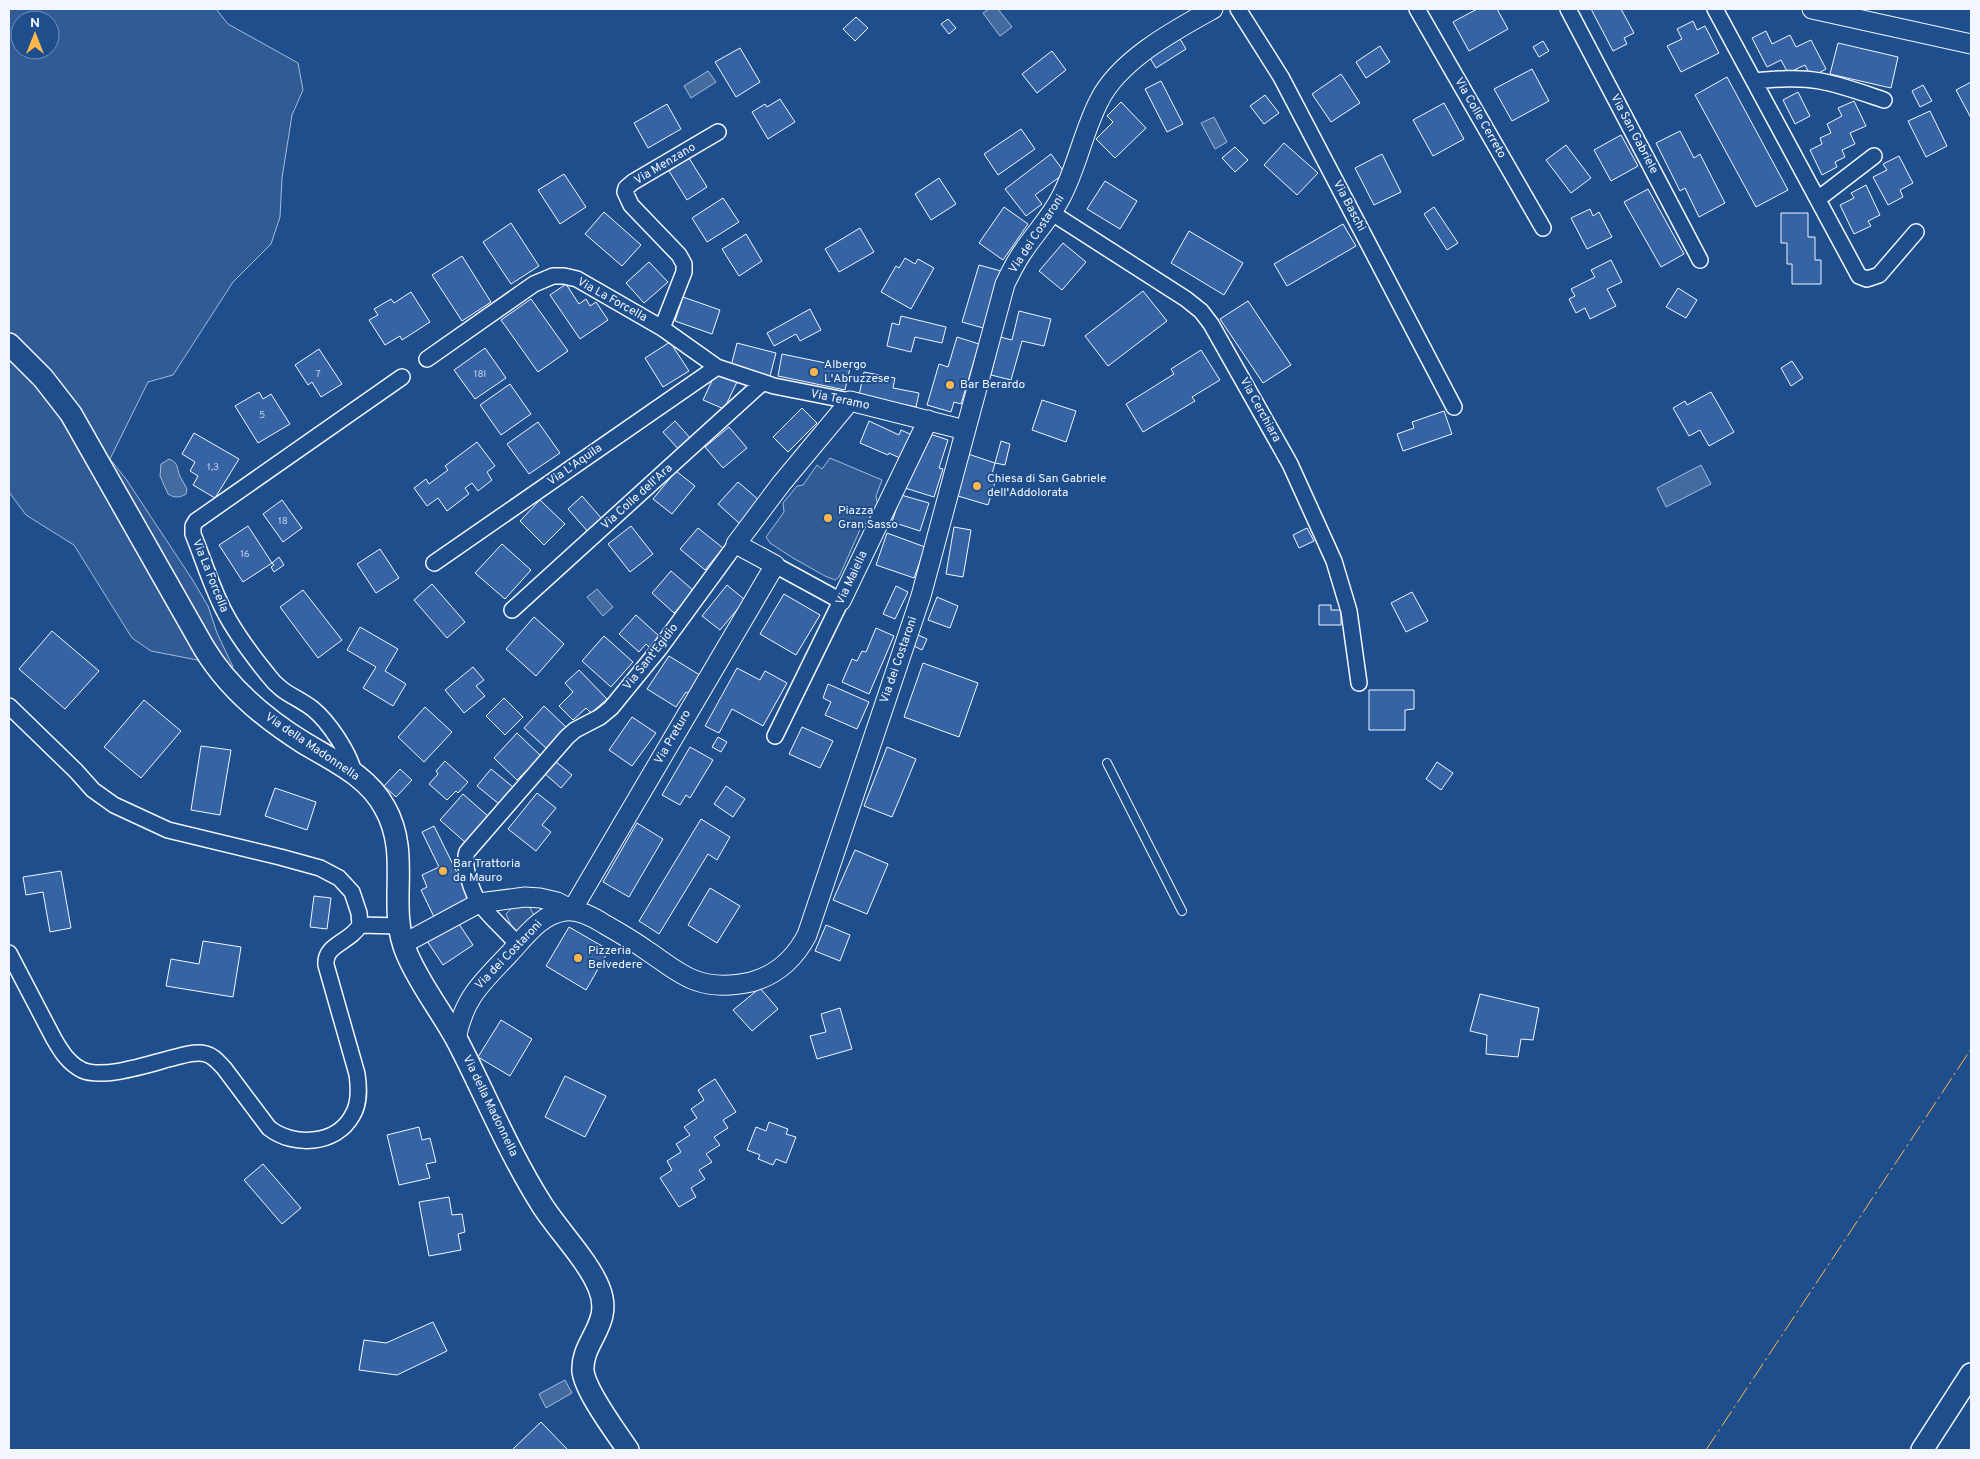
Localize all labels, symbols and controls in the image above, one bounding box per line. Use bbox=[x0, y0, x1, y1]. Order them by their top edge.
north arrow bbox=[10, 10, 60, 60]
text: N bbox=[30, 15, 40, 32]
street label: Via Colle Cerreto bbox=[1450, 75, 1510, 162]
street label: Via San Gabriele bbox=[1606, 91, 1662, 177]
street label: Via Menzano bbox=[631, 139, 699, 189]
street label: Via Baschi bbox=[1329, 178, 1369, 234]
street label: Via dei Costaroni bbox=[1006, 192, 1068, 276]
street label: Via La Forcella bbox=[574, 274, 650, 326]
place label: Albergo L'Abruzzese bbox=[824, 357, 890, 387]
marker: Albergo L'Abruzzese bbox=[808, 366, 820, 378]
house number: 7 bbox=[315, 368, 321, 381]
house number: 18l bbox=[474, 368, 486, 381]
street label: Via Cerchiara bbox=[1236, 375, 1284, 445]
place label: Bar Berardo bbox=[960, 377, 1026, 393]
marker: Bar Berardo bbox=[944, 379, 956, 391]
street label: Via Teramo bbox=[809, 386, 871, 414]
house number: 5 bbox=[259, 409, 265, 422]
street label: Via L'Aquila bbox=[544, 440, 606, 490]
house number: 1,3 bbox=[207, 461, 219, 474]
street label: Via Colle dell'Ara bbox=[598, 461, 676, 533]
place label: Chiesa di San Gabriele dell'Addolorata bbox=[987, 471, 1106, 501]
marker: Chiesa di San Gabriele dell'Addolorata bbox=[971, 480, 983, 492]
place label: Piazza Gran Sasso bbox=[838, 503, 898, 533]
marker: Piazza Gran Sasso bbox=[822, 512, 834, 524]
house number: 18 bbox=[278, 515, 288, 528]
street label: Via La Forcella bbox=[188, 537, 232, 615]
house number: 16 bbox=[240, 548, 250, 561]
street label: Via Maiella bbox=[833, 548, 871, 608]
street label: Via dei Costaroni bbox=[877, 615, 921, 705]
street label: Via Sant'Egidio bbox=[620, 620, 682, 694]
street label: Via Preturo bbox=[651, 707, 695, 767]
street label: Via della Madonnella bbox=[262, 709, 362, 785]
place label: Bar Trattoria da Mauro bbox=[453, 856, 520, 886]
marker: Bar Trattoria da Mauro bbox=[437, 865, 449, 877]
street label: Via dei Costaroni bbox=[472, 917, 546, 993]
place label: Pizzeria Belvedere bbox=[588, 943, 642, 973]
marker: Pizzeria Belvedere bbox=[572, 952, 584, 964]
street label: Via della Madonnella bbox=[459, 1053, 521, 1159]

